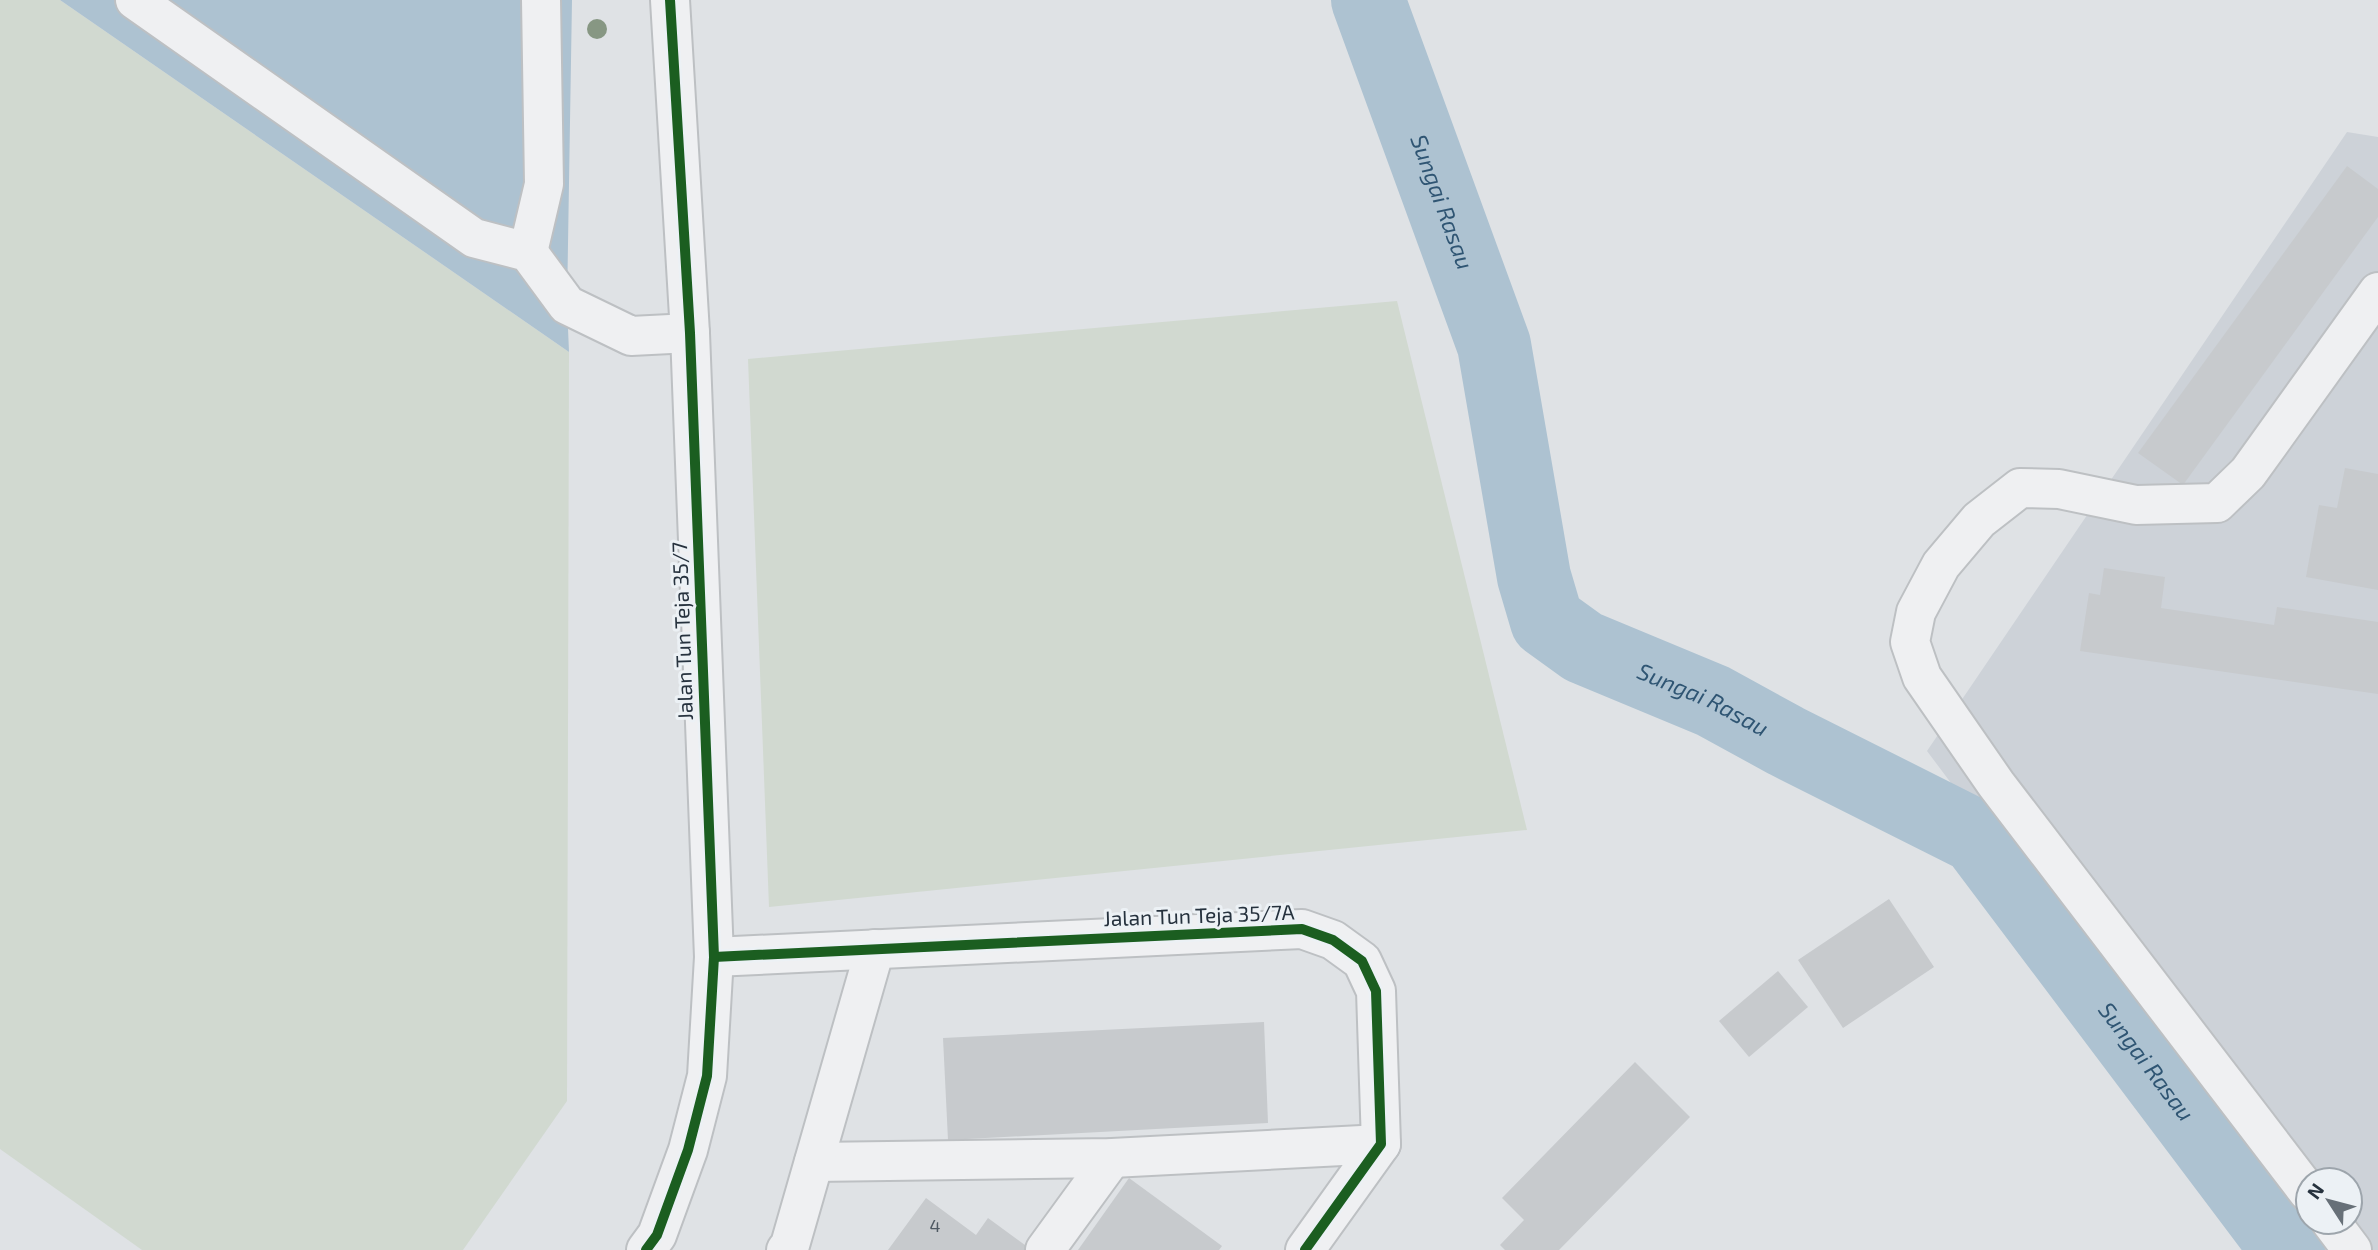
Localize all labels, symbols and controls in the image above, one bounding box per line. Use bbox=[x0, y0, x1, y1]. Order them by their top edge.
water label: Sungai Rasau bbox=[1405, 130, 1480, 273]
street label: Jalan Tun Teja 35/7 bbox=[666, 541, 698, 721]
water label: Sungai Rasau bbox=[1634, 656, 1774, 742]
street label: Jalan Tun Teja 35/7A bbox=[1103, 899, 1295, 931]
water label: Sungai Rasau bbox=[2093, 996, 2201, 1126]
north arrow bbox=[2294, 1166, 2364, 1236]
text: N bbox=[2302, 1178, 2328, 1203]
house number: 4 bbox=[929, 1214, 941, 1236]

